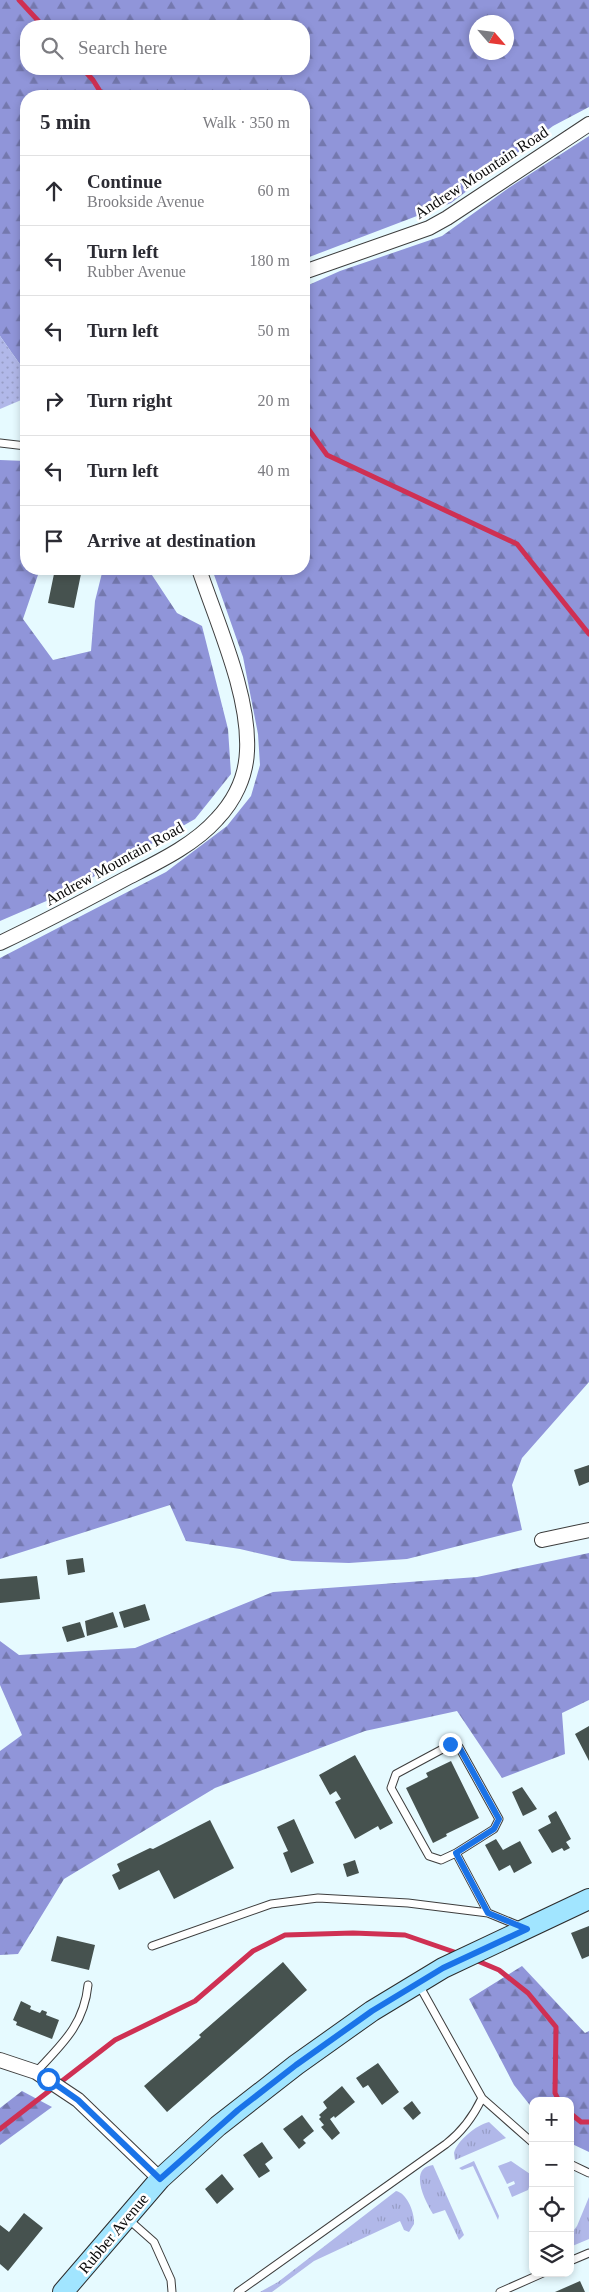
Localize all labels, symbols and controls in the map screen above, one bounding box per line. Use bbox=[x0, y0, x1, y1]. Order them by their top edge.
north arrow bbox=[469, 15, 514, 60]
search box bbox=[20, 20, 310, 75]
icon: search bbox=[38, 34, 66, 62]
text: Search here bbox=[78, 37, 167, 58]
text: 5 min bbox=[40, 110, 91, 134]
text: Walk · 350 m bbox=[203, 114, 290, 131]
street label: Andrew Mountain Road bbox=[411, 123, 551, 222]
text: Continue bbox=[87, 171, 162, 192]
icon: ahead bbox=[40, 177, 68, 205]
text: 60 m bbox=[258, 182, 290, 199]
text: Brookside Avenue bbox=[87, 193, 204, 210]
text: Turn left bbox=[87, 241, 159, 262]
icon: left bbox=[40, 247, 68, 275]
text: 180 m bbox=[250, 252, 290, 269]
text: Rubber Avenue bbox=[87, 263, 186, 280]
icon: left bbox=[40, 317, 68, 345]
text: Turn left bbox=[87, 320, 159, 341]
text: 50 m bbox=[258, 322, 290, 339]
icon: right bbox=[40, 387, 68, 415]
text: Turn right bbox=[87, 390, 172, 411]
text: 20 m bbox=[258, 392, 290, 409]
icon: left bbox=[40, 457, 68, 485]
text: Turn left bbox=[87, 460, 159, 481]
text: 40 m bbox=[258, 462, 290, 479]
icon: arrive bbox=[40, 527, 68, 555]
text: Arrive at destination bbox=[87, 530, 256, 551]
street label: Andrew Mountain Road bbox=[42, 818, 186, 909]
route end bbox=[439, 1733, 462, 1756]
route start bbox=[37, 2068, 60, 2091]
map controls bbox=[529, 2097, 574, 2277]
button: + bbox=[529, 2097, 574, 2142]
button: − bbox=[529, 2142, 574, 2187]
button: locate bbox=[529, 2187, 574, 2232]
street label: Rubber Avenue bbox=[75, 2190, 152, 2277]
button: layers bbox=[529, 2232, 574, 2277]

